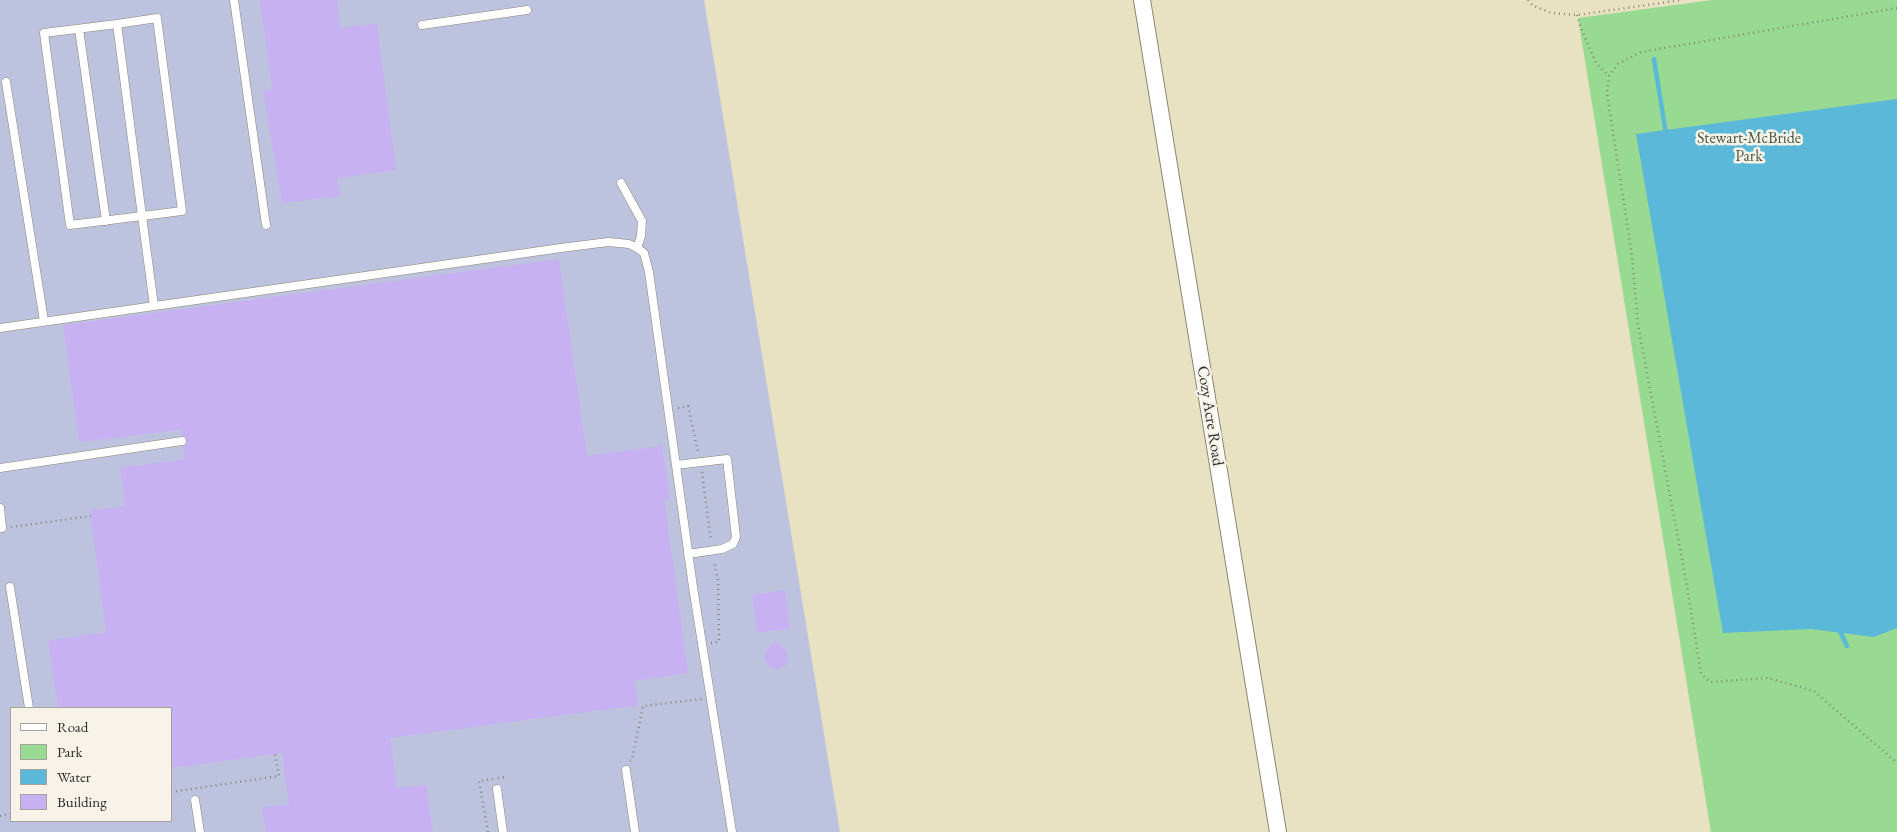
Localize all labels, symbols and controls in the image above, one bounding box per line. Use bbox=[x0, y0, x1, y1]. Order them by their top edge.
park label: Stewart-McBride Park bbox=[1697, 129, 1801, 167]
street label: Cozy Acre Road bbox=[1193, 365, 1227, 467]
legend bbox=[10, 707, 172, 822]
text: Road bbox=[57, 717, 88, 736]
text: Park bbox=[57, 742, 83, 761]
text: Water bbox=[57, 767, 91, 786]
text: Building bbox=[57, 792, 107, 811]

